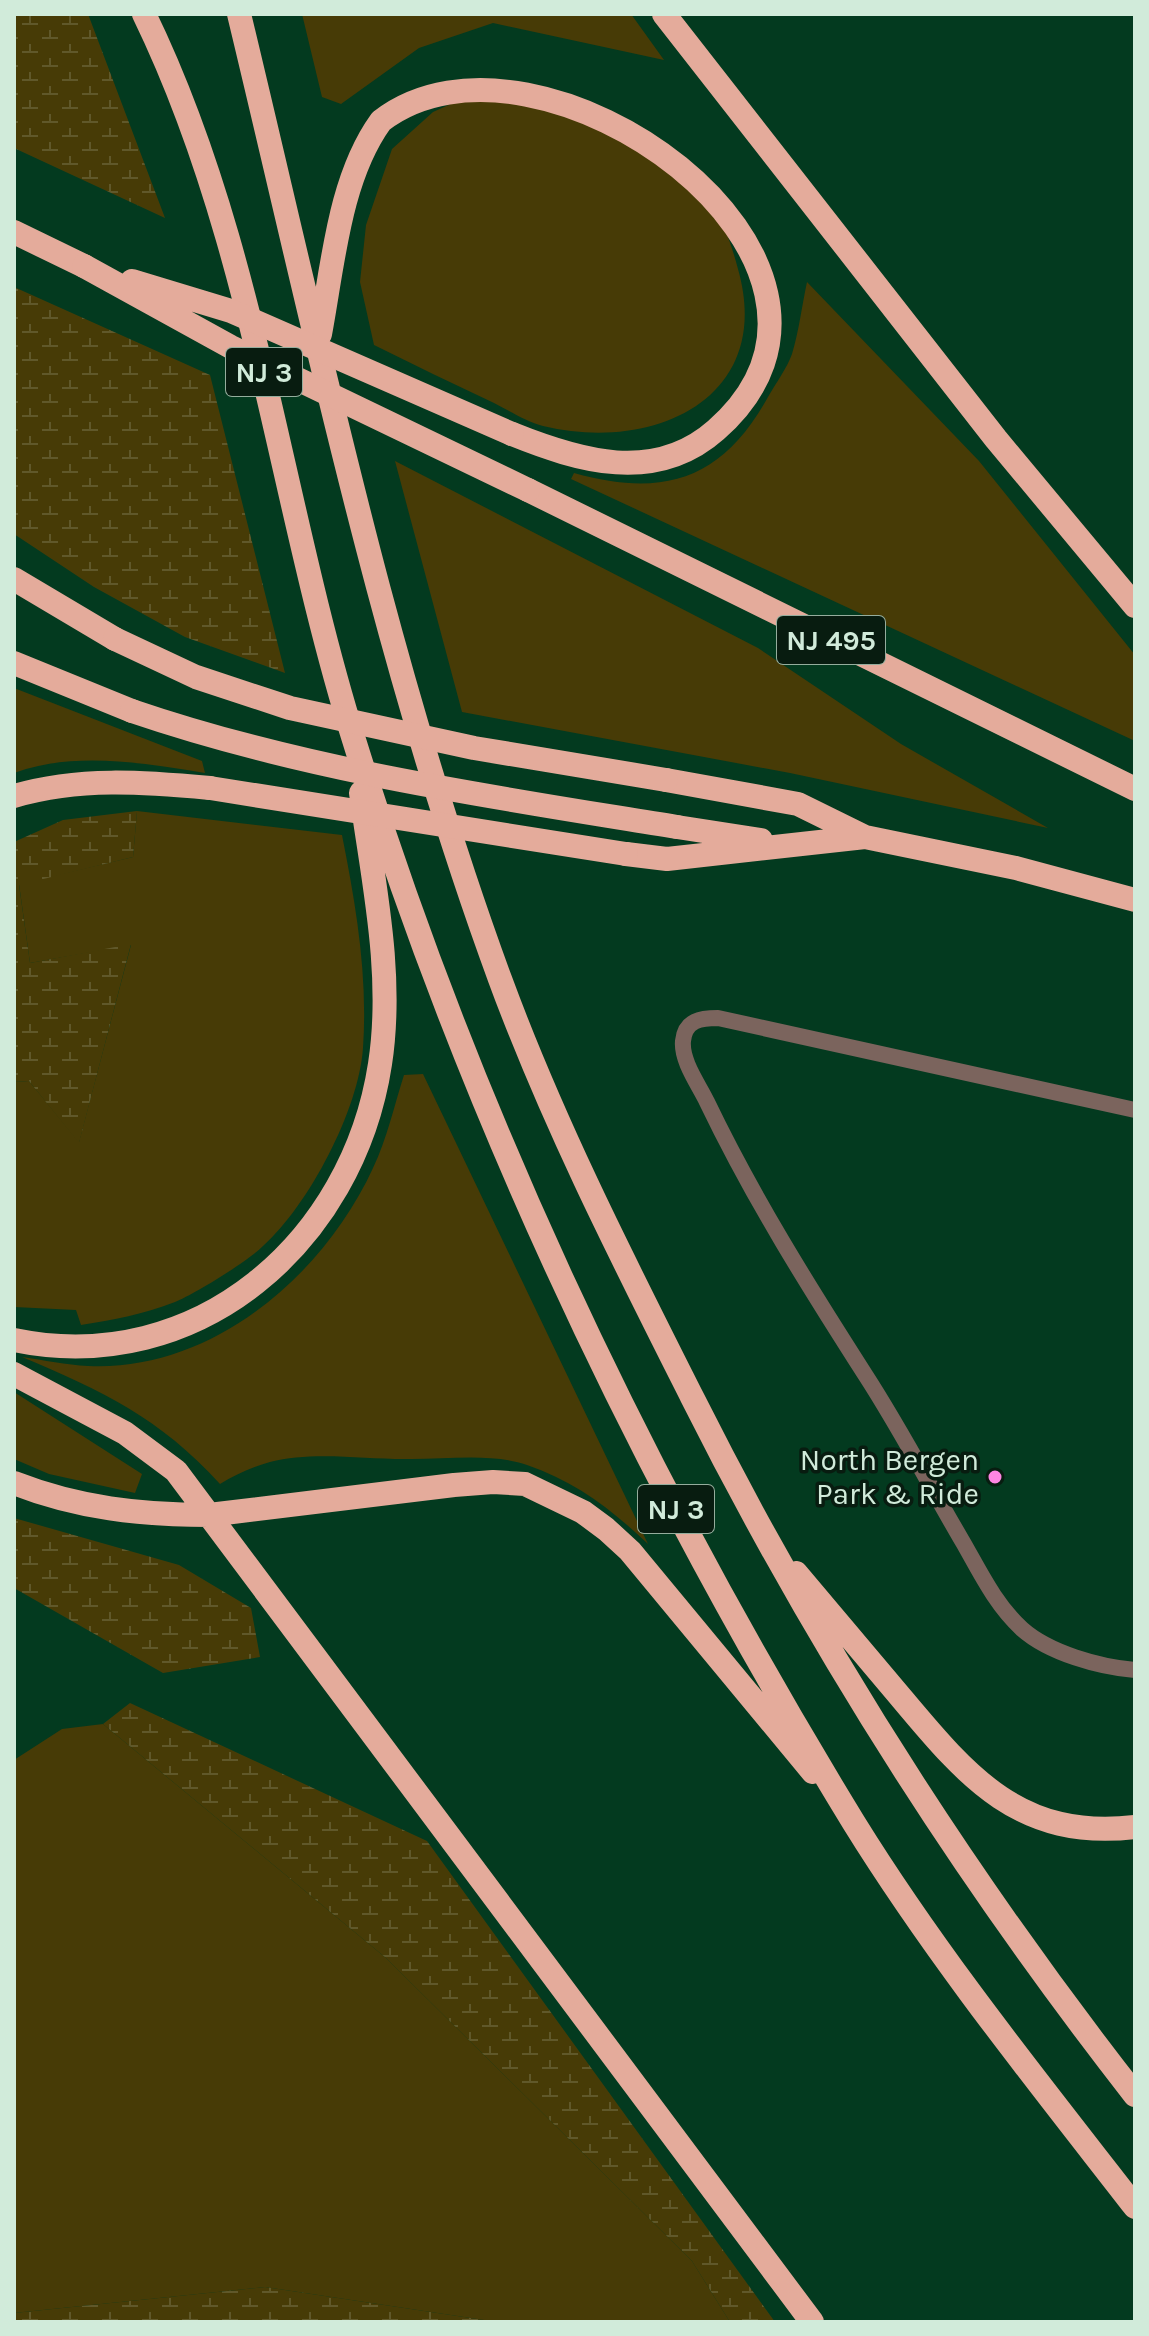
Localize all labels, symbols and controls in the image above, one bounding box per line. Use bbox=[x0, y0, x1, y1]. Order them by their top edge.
road number: NJ 3 bbox=[226, 348, 302, 396]
road number: NJ 495 bbox=[777, 616, 885, 664]
place label: North Bergen Park & Ride bbox=[800, 1442, 979, 1512]
marker: North Bergen Park & Ride bbox=[986, 1468, 1004, 1486]
road number: NJ 3 bbox=[638, 1485, 714, 1533]

